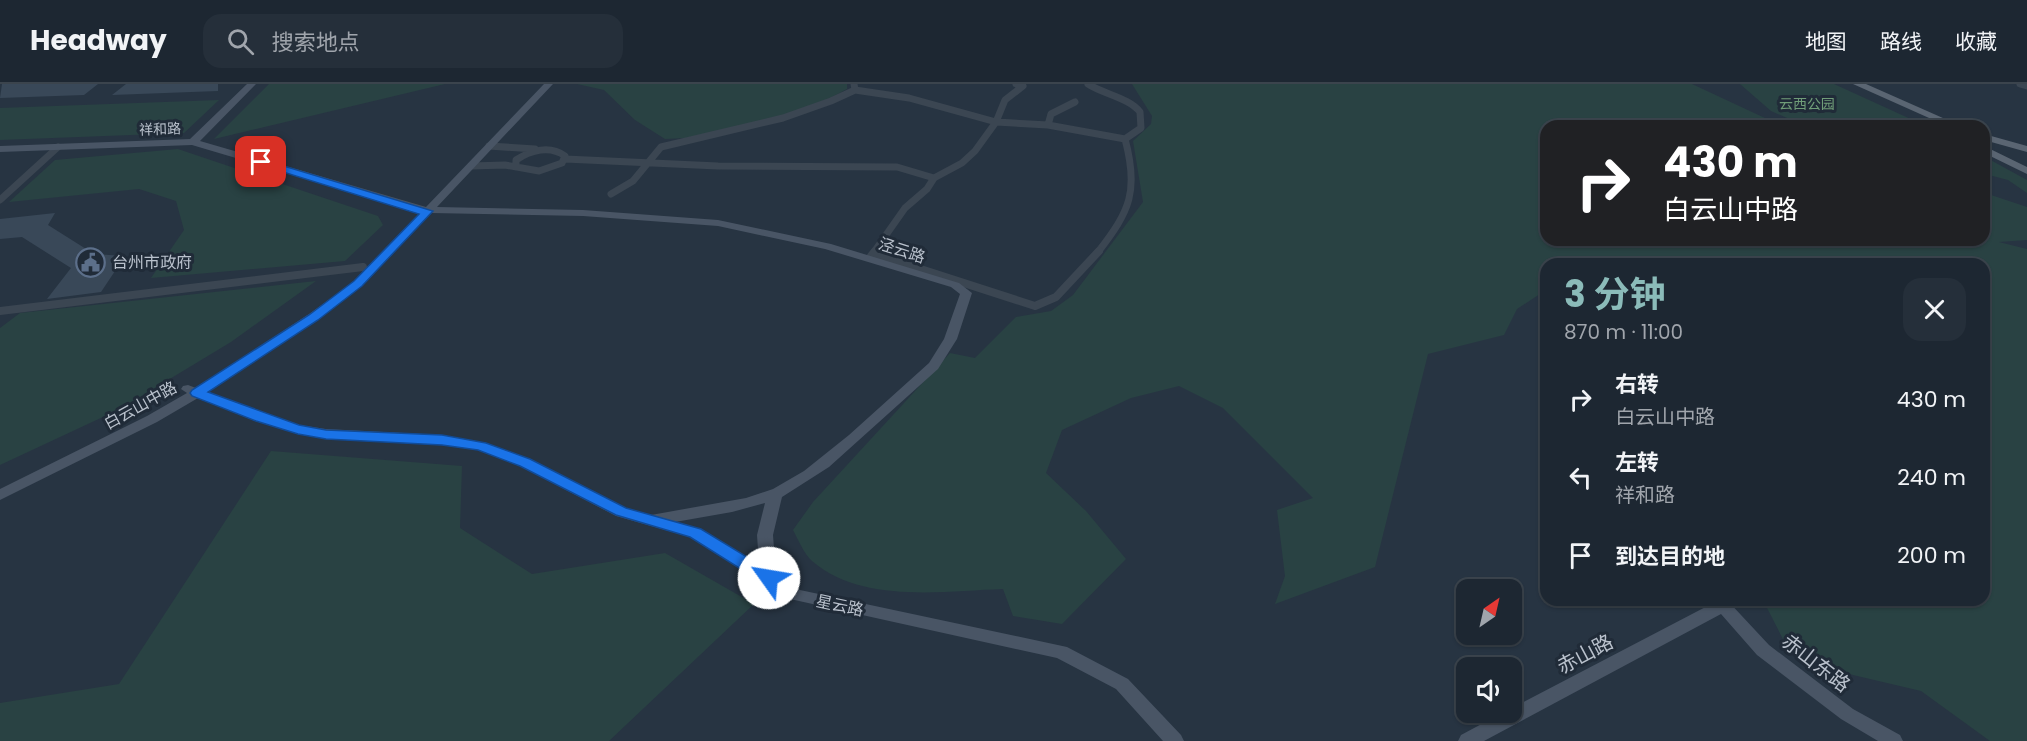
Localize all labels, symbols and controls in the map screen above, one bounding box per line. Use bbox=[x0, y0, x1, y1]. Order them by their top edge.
search box bbox=[203, 14, 623, 68]
text: Headway bbox=[30, 21, 167, 60]
icon: search bbox=[224, 25, 257, 58]
text: 搜索地点 bbox=[272, 27, 360, 58]
text: 地图 bbox=[1805, 27, 1847, 56]
text: 路线 bbox=[1880, 27, 1922, 56]
text: 收藏 bbox=[1955, 27, 1997, 56]
park label: 云西公园 bbox=[1779, 94, 1835, 114]
street label: 祥和路 bbox=[139, 118, 181, 140]
text: 430 m bbox=[1663, 133, 1798, 192]
pin bbox=[235, 136, 286, 187]
icon: right bbox=[1564, 144, 1642, 222]
icon: arrive bbox=[244, 145, 277, 178]
text: 白云山中路 bbox=[1663, 191, 1798, 228]
street label: 泾云路 bbox=[875, 232, 928, 269]
public building icon: 台州市政府 bbox=[75, 246, 107, 278]
place label: 台州市政府 bbox=[112, 251, 192, 274]
text: 3 分钟 bbox=[1564, 269, 1665, 320]
button: close bbox=[1903, 278, 1966, 341]
text: 870 m · 11:00 bbox=[1564, 318, 1683, 346]
text: 右转 bbox=[1615, 369, 1659, 400]
street label: 白云山中路 bbox=[100, 376, 181, 435]
icon: right bbox=[1564, 383, 1597, 416]
text: 430 m bbox=[1897, 384, 1966, 415]
text: 白云山中路 bbox=[1615, 403, 1715, 431]
text: 左转 bbox=[1615, 447, 1659, 478]
icon: left bbox=[1564, 461, 1597, 494]
text: 240 m bbox=[1897, 462, 1966, 493]
text: 祥和路 bbox=[1615, 481, 1675, 509]
icon: arrive bbox=[1564, 539, 1597, 572]
text: 200 m bbox=[1897, 540, 1966, 571]
text: 到达目的地 bbox=[1615, 541, 1725, 572]
position arrow bbox=[737, 546, 801, 610]
north arrow bbox=[1456, 579, 1522, 645]
map controls bbox=[1456, 579, 1522, 723]
street label: 星云路 bbox=[814, 589, 866, 622]
street label: 赤山东路 bbox=[1776, 627, 1856, 699]
street label: 赤山路 bbox=[1552, 628, 1618, 680]
button: sound bbox=[1456, 657, 1522, 723]

